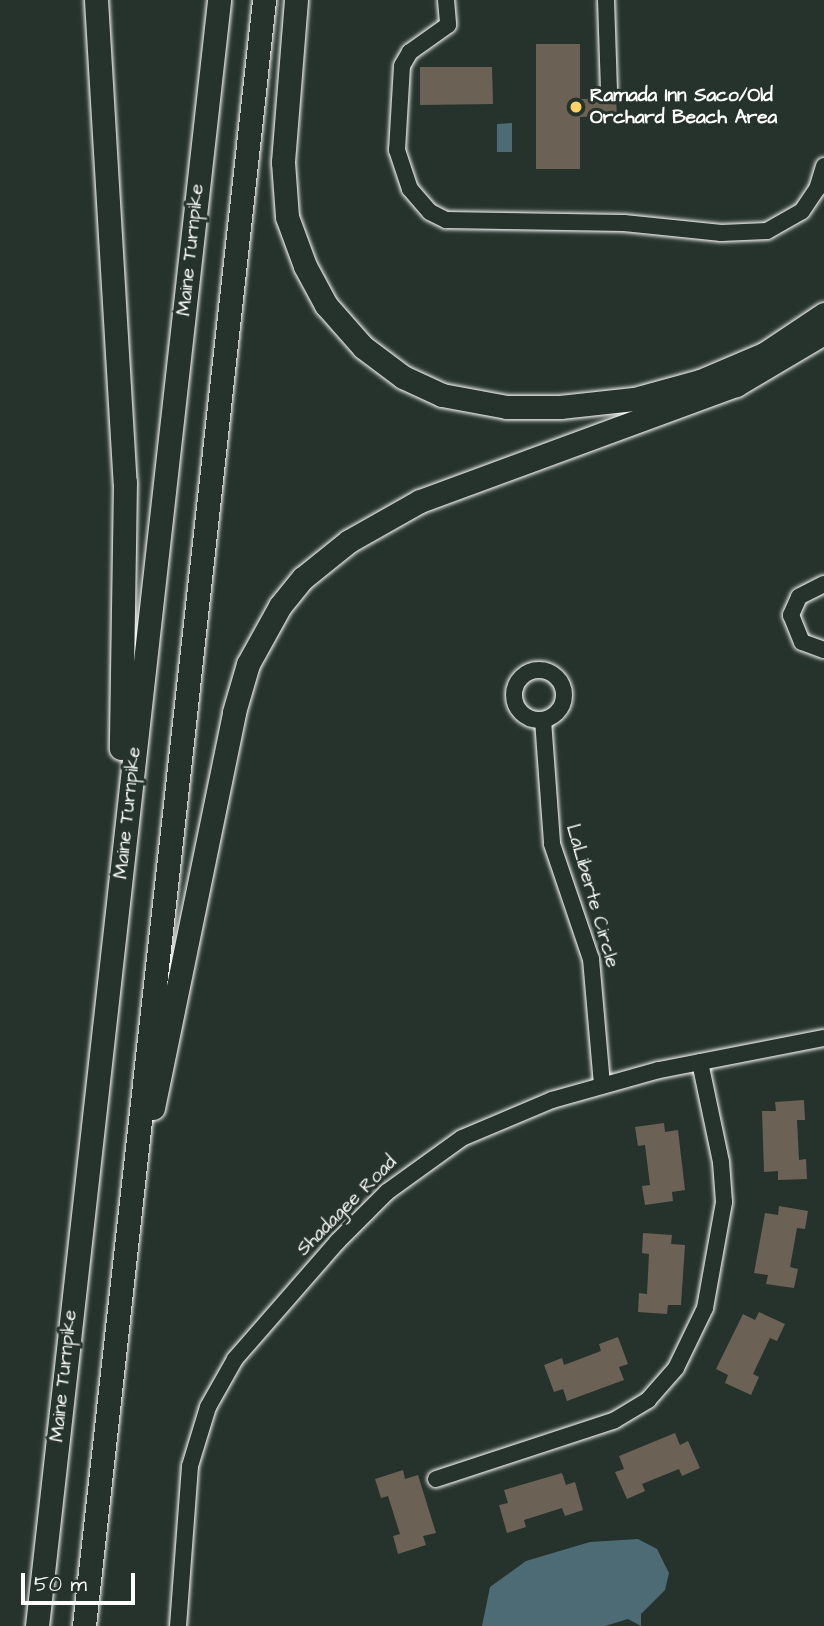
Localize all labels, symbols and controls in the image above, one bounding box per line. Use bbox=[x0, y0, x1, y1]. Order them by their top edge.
place label: Ramada Inn Saco/Old Orchard Beach Area bbox=[590, 85, 777, 129]
marker: Ramada Inn Saco/Old Orchard Beach Area bbox=[568, 99, 584, 115]
street label: Maine Turnpike bbox=[173, 183, 209, 317]
street label: Maine Turnpike bbox=[110, 746, 146, 880]
street label: LaLiberte Circle bbox=[561, 822, 623, 970]
street label: Shadagee Road bbox=[292, 1151, 402, 1261]
street label: Maine Turnpike bbox=[46, 1309, 82, 1443]
scale bar bbox=[24, 1560, 138, 1604]
text: 50 m bbox=[34, 1570, 87, 1599]

